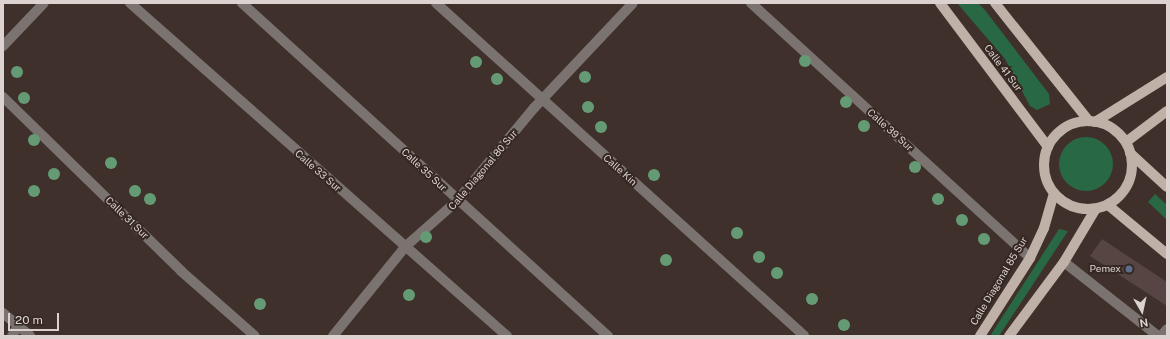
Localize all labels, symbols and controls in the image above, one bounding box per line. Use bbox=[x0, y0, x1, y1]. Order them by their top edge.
street label: Calle 41 Sur bbox=[982, 42, 1024, 94]
street label: Calle 39 Sur bbox=[865, 106, 915, 154]
street label: Calle Diagonal 80 Sur bbox=[446, 127, 520, 213]
street label: Calle 35 Sur bbox=[399, 146, 449, 194]
street label: Calle 33 Sur bbox=[292, 148, 344, 194]
street label: Calle Kin bbox=[601, 152, 639, 188]
street label: Calle 31 Sur bbox=[103, 194, 151, 242]
street label: Calle Diagonal 85 Sur bbox=[968, 234, 1030, 328]
place label: Pemex bbox=[1089, 263, 1121, 275]
marker: Pemex bbox=[1124, 264, 1134, 274]
north arrow bbox=[1122, 291, 1162, 331]
scale bar bbox=[10, 305, 61, 331]
text: 20 m bbox=[15, 313, 43, 327]
text: N bbox=[1139, 316, 1149, 329]

